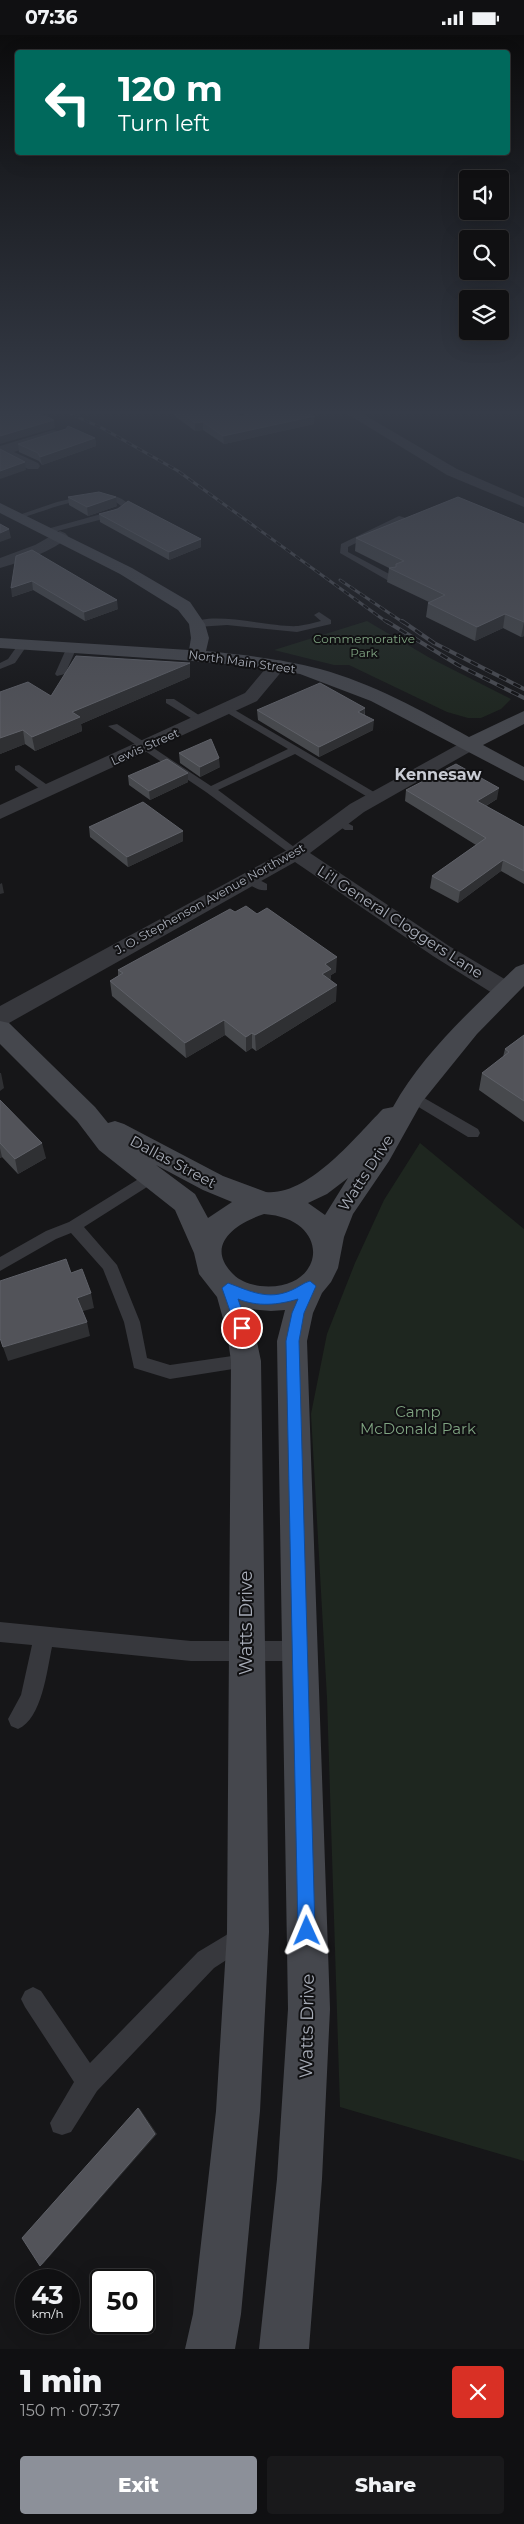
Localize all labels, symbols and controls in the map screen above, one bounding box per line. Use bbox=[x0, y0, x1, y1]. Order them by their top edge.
text: 07:36 bbox=[25, 6, 78, 29]
text: 120 m bbox=[118, 67, 223, 110]
icon: left bbox=[35, 70, 100, 135]
text: Turn left bbox=[118, 110, 210, 137]
map controls bbox=[459, 170, 509, 340]
button: sound bbox=[459, 170, 509, 220]
button: search bbox=[459, 230, 509, 280]
button: layers bbox=[459, 290, 509, 340]
park label: Commemorative Park bbox=[313, 631, 415, 660]
street label: North Main Street bbox=[188, 647, 297, 676]
street label: Lewis Street bbox=[108, 725, 181, 768]
district label: Kennesaw bbox=[394, 765, 482, 784]
street label: J. O. Stephenson Avenue Northwest bbox=[111, 840, 307, 958]
street label: Li'l General Cloggers Lane bbox=[314, 861, 487, 982]
street label: Dallas Street bbox=[127, 1131, 220, 1192]
street label: Watts Drive bbox=[334, 1131, 397, 1214]
pin bbox=[221, 1307, 263, 1349]
icon: arrive bbox=[228, 1314, 256, 1342]
park label: Camp McDonald Park bbox=[360, 1402, 476, 1438]
street label: Watts Drive bbox=[235, 1571, 257, 1675]
position arrow bbox=[280, 1904, 332, 1956]
street label: Watts Drive bbox=[295, 1973, 319, 2079]
speed limit sign: 50 bbox=[90, 2269, 155, 2334]
text: 43 bbox=[32, 2280, 63, 2310]
text: km/h bbox=[31, 2306, 64, 2321]
text: 1 min bbox=[20, 2363, 103, 2400]
button: close bbox=[452, 2366, 504, 2418]
text: 150 m · 07:37 bbox=[20, 2401, 120, 2420]
button: Exit bbox=[20, 2456, 257, 2514]
button: Share bbox=[267, 2456, 504, 2514]

